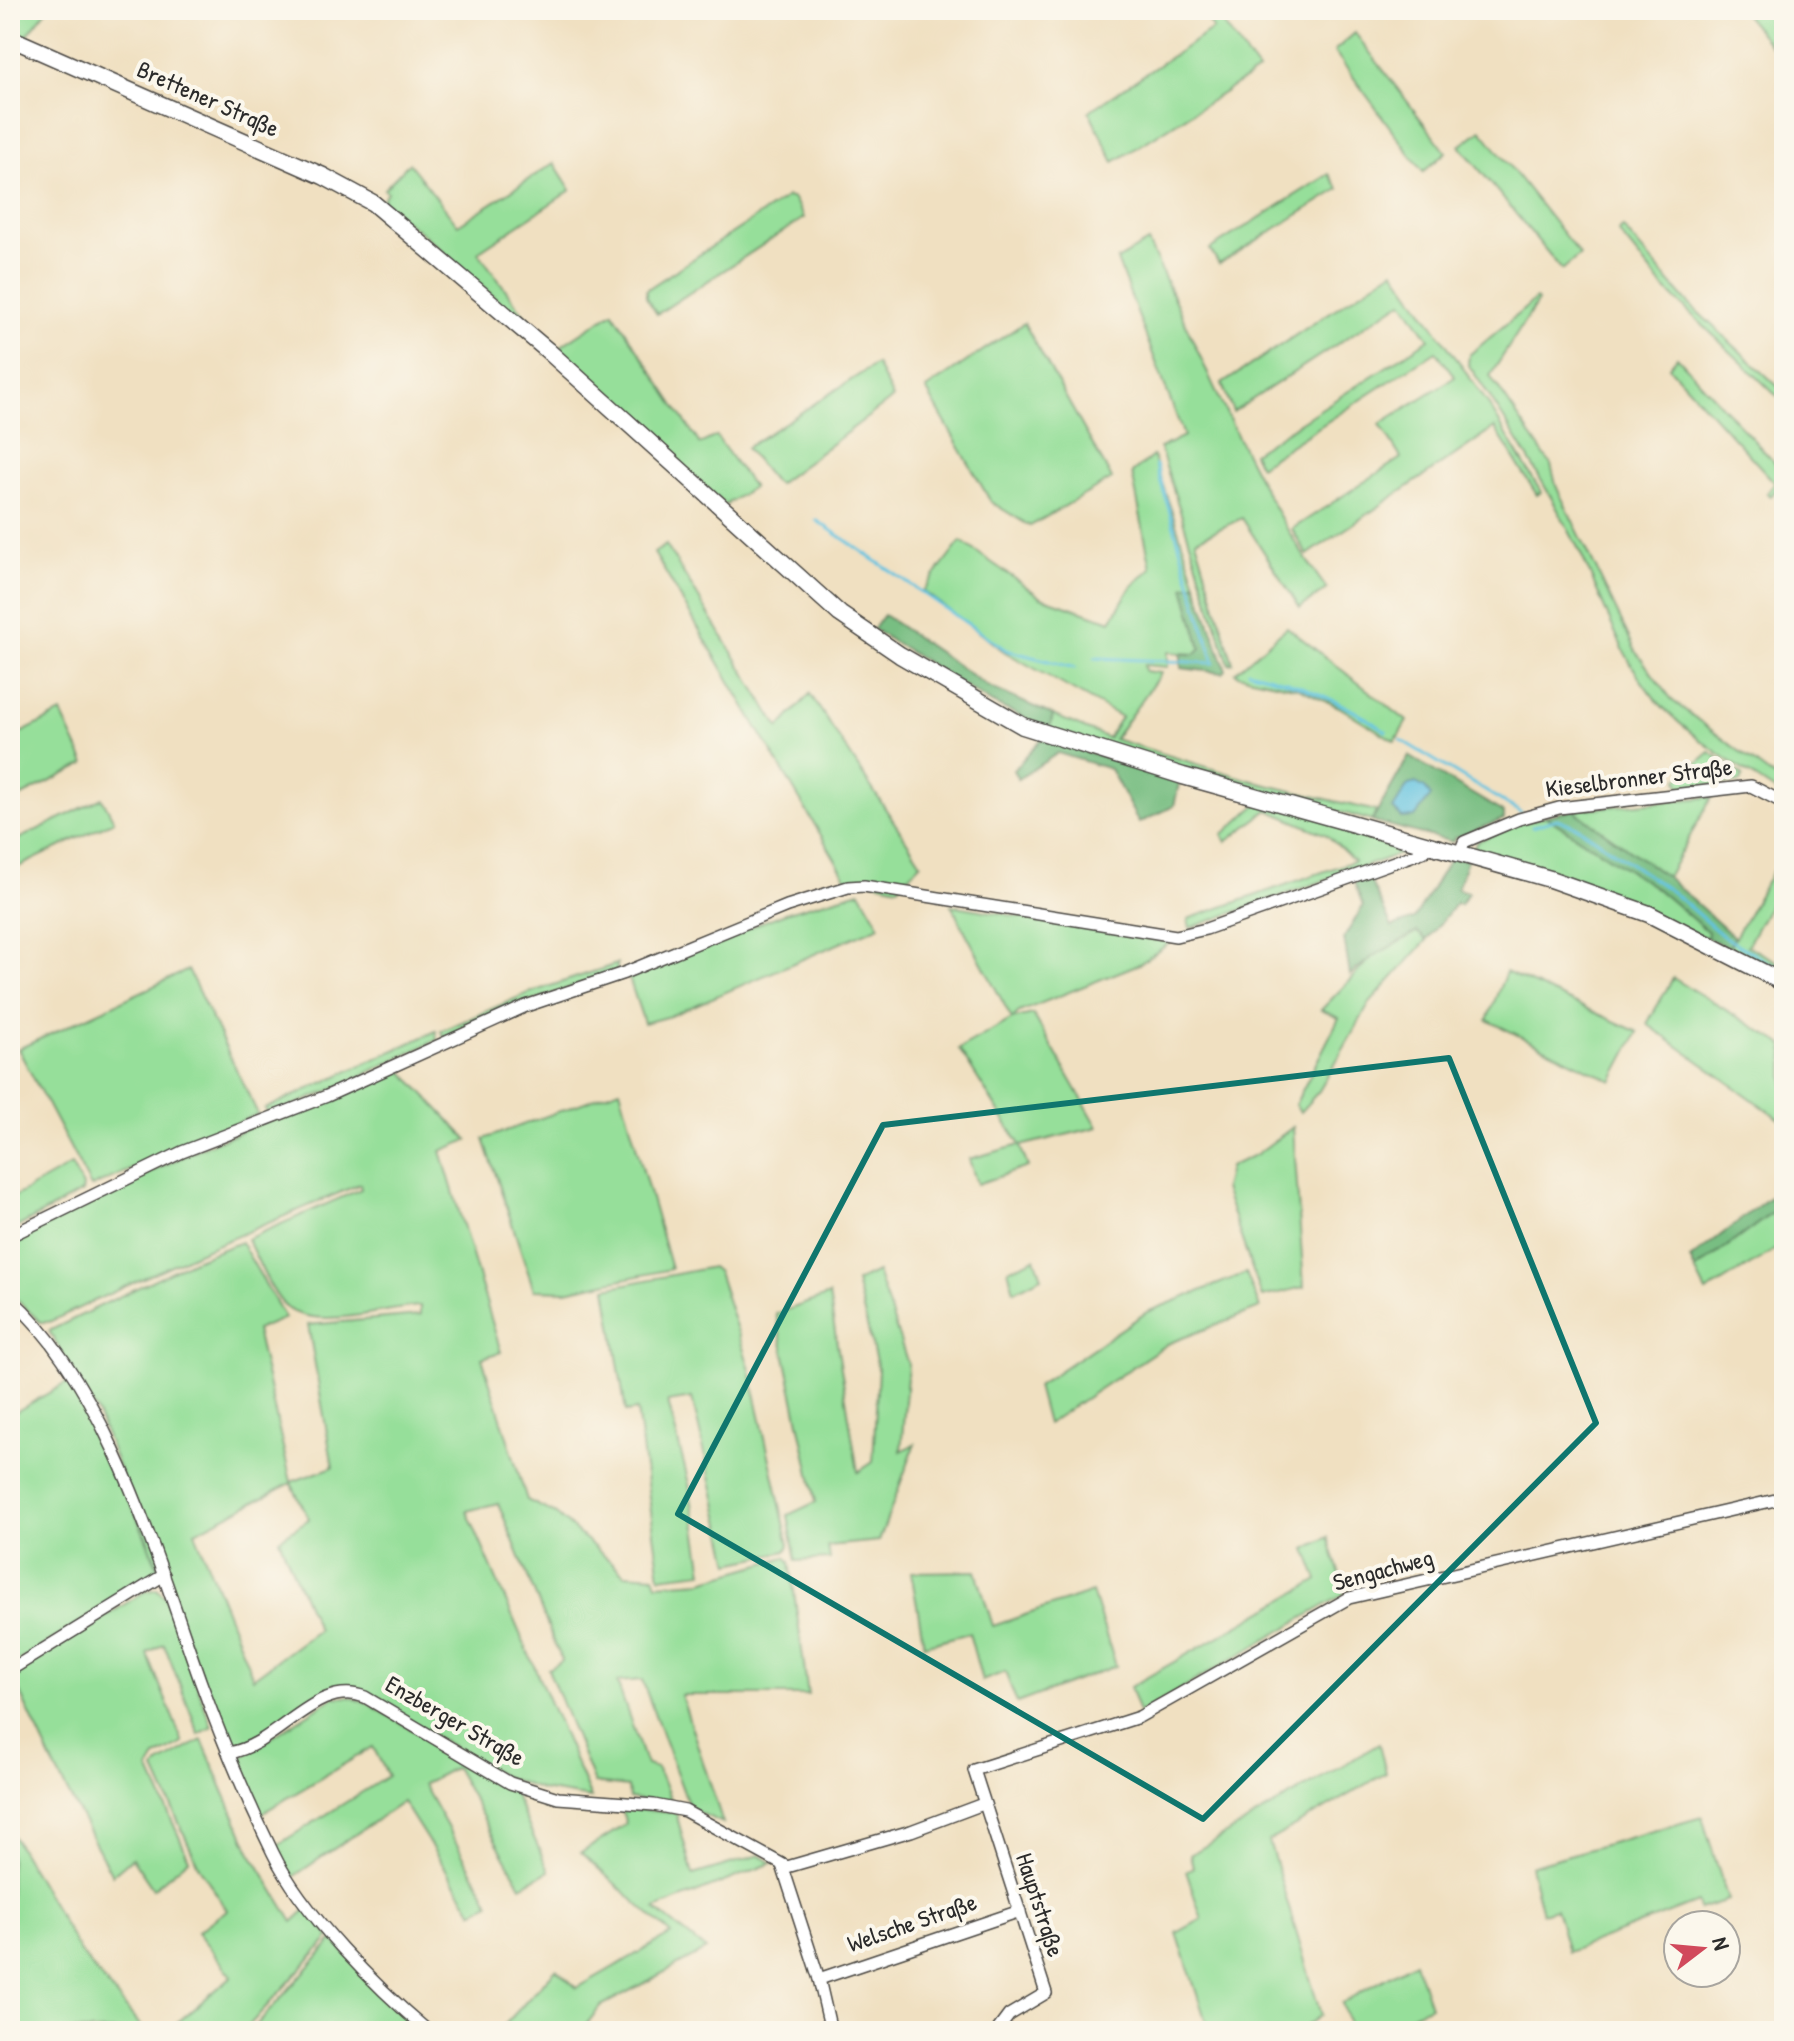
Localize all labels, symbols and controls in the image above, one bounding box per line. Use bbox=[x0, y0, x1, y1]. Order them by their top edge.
street label: Brettener Straße bbox=[132, 52, 285, 144]
street label: Kieselbronner Straße bbox=[1544, 750, 1734, 804]
street label: Sengachweg bbox=[1329, 1540, 1436, 1598]
street label: Enzberger Straße bbox=[380, 1667, 531, 1773]
street label: Hauptstraße bbox=[1009, 1849, 1073, 1961]
street label: Welsche Straße bbox=[843, 1885, 981, 1959]
north arrow bbox=[1662, 1909, 1742, 1989]
text: N bbox=[1705, 1934, 1737, 1954]

